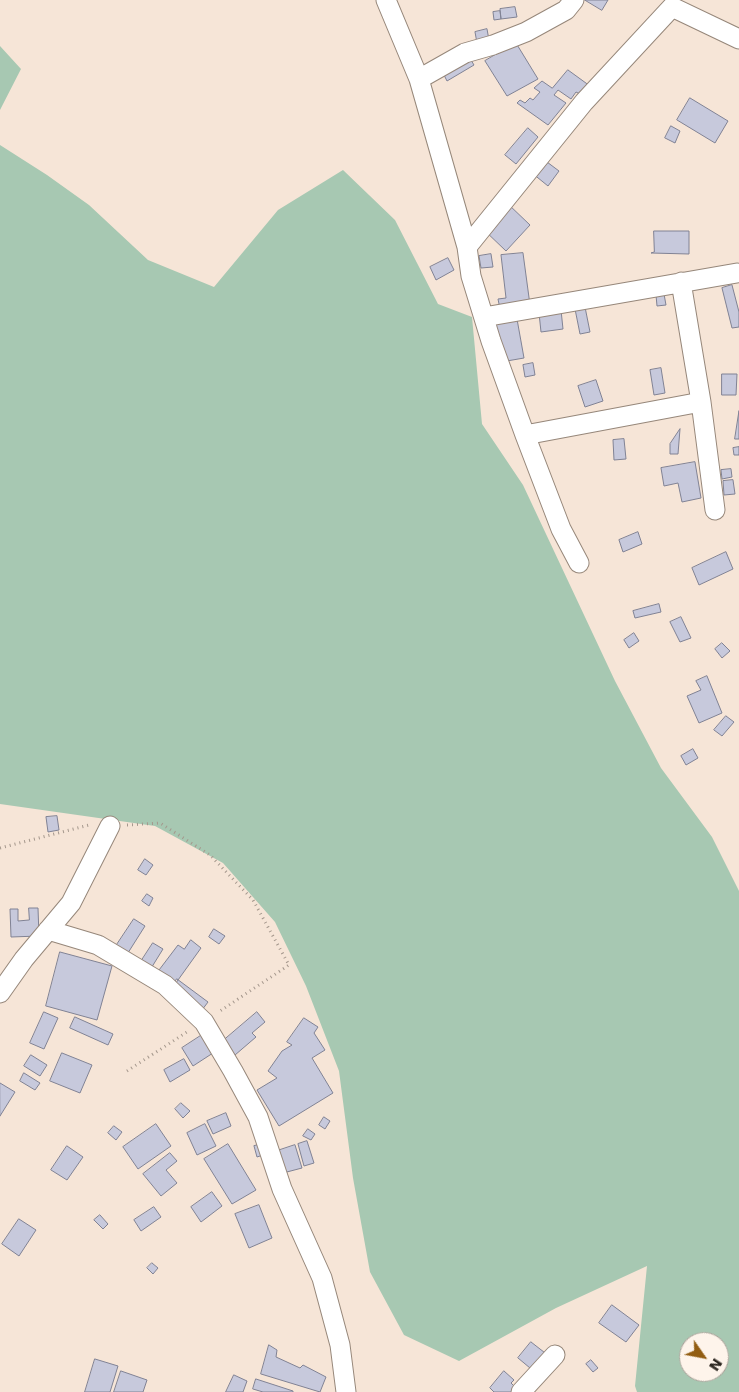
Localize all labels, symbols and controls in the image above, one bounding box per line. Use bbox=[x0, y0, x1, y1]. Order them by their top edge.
north arrow bbox=[679, 1332, 729, 1382]
text: N bbox=[706, 1355, 726, 1374]

